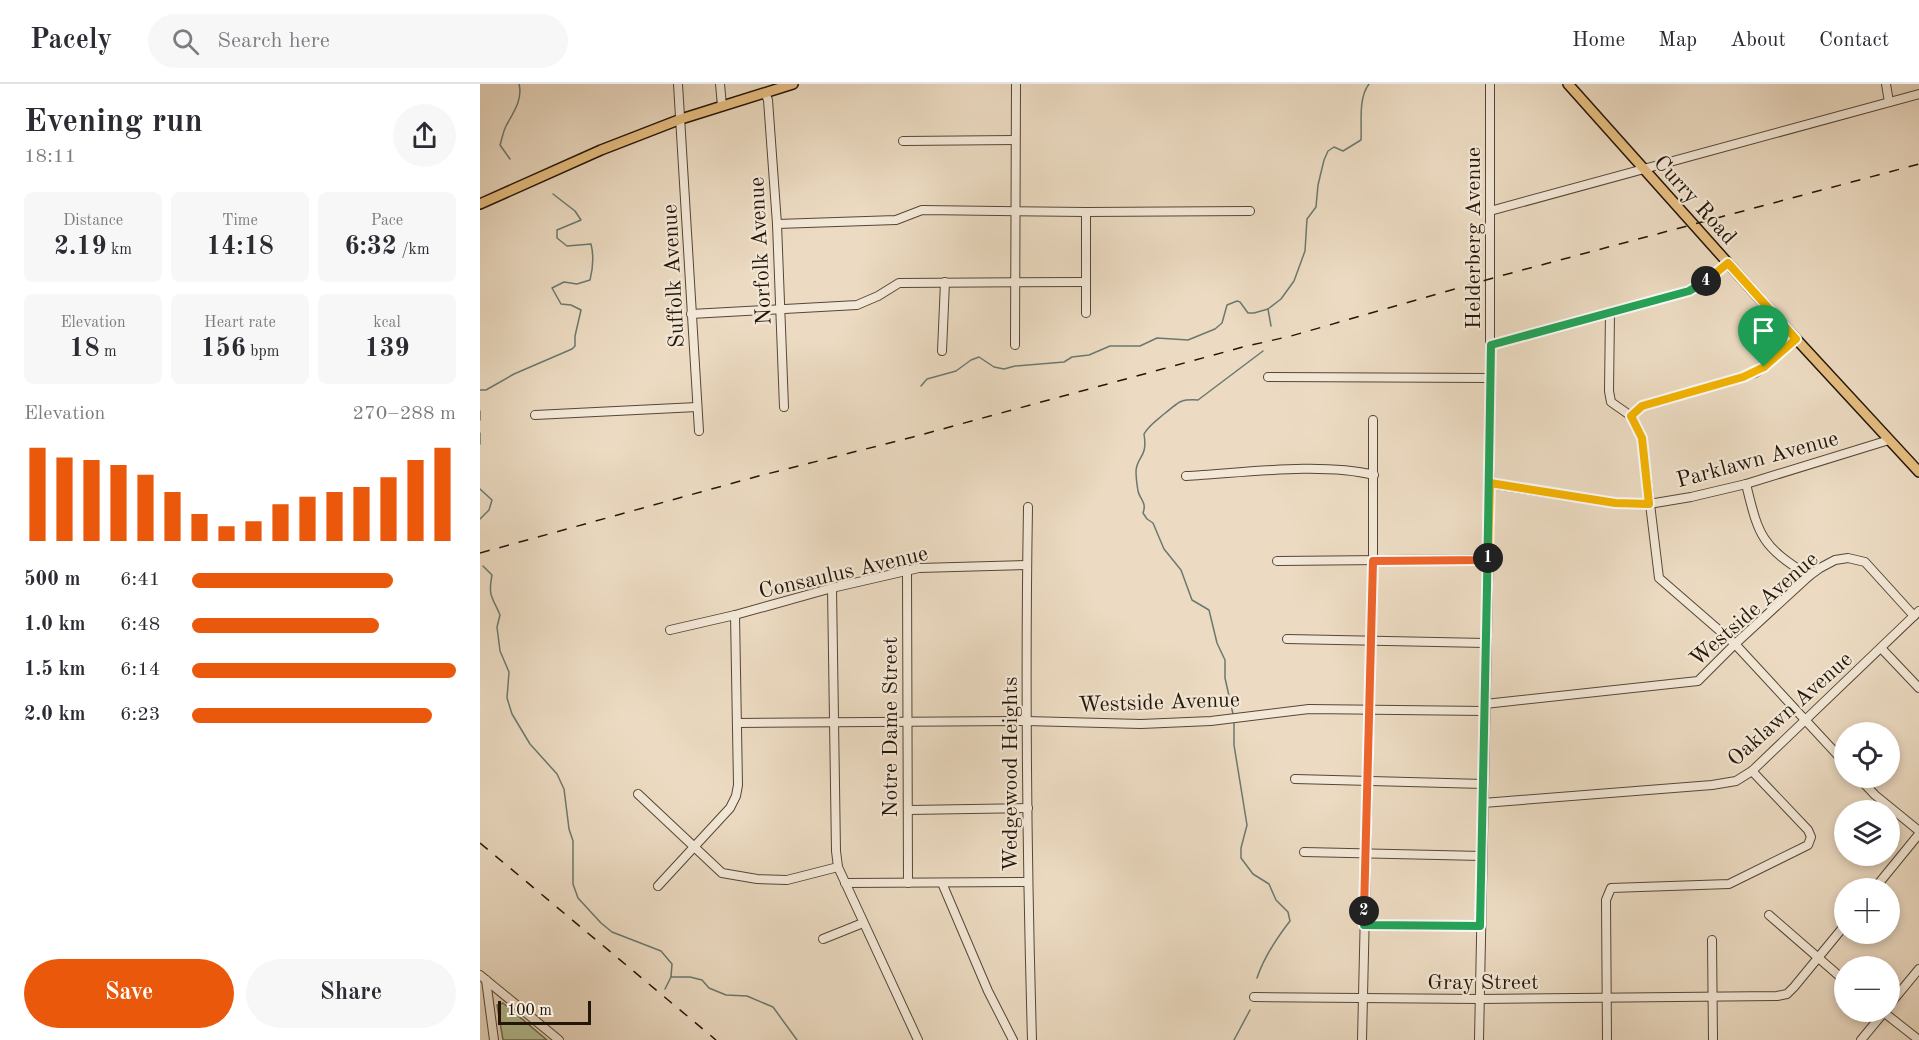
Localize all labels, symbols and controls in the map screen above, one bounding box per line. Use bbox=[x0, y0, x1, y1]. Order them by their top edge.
search box bbox=[148, 14, 568, 68]
icon: search bbox=[169, 25, 202, 58]
text: Pacely bbox=[30, 27, 112, 55]
text: Search here bbox=[217, 30, 330, 52]
text: Home bbox=[1572, 30, 1625, 51]
text: Map bbox=[1658, 30, 1697, 51]
text: About bbox=[1730, 30, 1786, 51]
text: Contact bbox=[1819, 30, 1889, 51]
button: share bbox=[393, 104, 456, 167]
text: Evening run bbox=[24, 106, 203, 139]
text: 18:11 bbox=[24, 147, 76, 167]
street label: Helderberg Avenue bbox=[1463, 147, 1485, 329]
street label: Curry Road bbox=[1649, 152, 1740, 249]
street label: Norfolk Avenue bbox=[746, 176, 776, 326]
street label: Suffolk Avenue bbox=[659, 203, 689, 348]
text: Distance bbox=[63, 213, 123, 229]
text: Time bbox=[222, 213, 258, 229]
text: Pace bbox=[371, 213, 403, 229]
text: 2.19 bbox=[54, 234, 107, 260]
text: 14:18 bbox=[206, 234, 274, 260]
text: 6:32 bbox=[344, 234, 397, 260]
text: km bbox=[107, 242, 132, 258]
text: /km bbox=[397, 242, 430, 258]
pin: 4 bbox=[1691, 266, 1721, 296]
text: 4 bbox=[1701, 273, 1711, 289]
pin bbox=[1738, 305, 1789, 367]
icon: arrive bbox=[1747, 314, 1780, 347]
text: Elevation bbox=[60, 315, 126, 331]
text: Heart rate bbox=[204, 315, 276, 331]
text: kcal bbox=[373, 315, 401, 331]
text: 18 bbox=[69, 336, 99, 362]
text: 156 bbox=[201, 336, 246, 362]
text: 139 bbox=[364, 336, 410, 362]
text: m bbox=[99, 344, 117, 360]
text: bpm bbox=[246, 344, 279, 360]
text: Elevation bbox=[24, 404, 105, 424]
text: 270–288 m bbox=[353, 404, 456, 424]
street label: Parklawn Avenue bbox=[1674, 428, 1841, 492]
street label: Consaulus Avenue bbox=[757, 543, 930, 603]
pin: 1 bbox=[1473, 543, 1503, 573]
street label: Westside Avenue bbox=[1686, 548, 1823, 671]
text: 1 bbox=[1483, 550, 1493, 566]
text: 500 m bbox=[24, 570, 80, 590]
text: 6:41 bbox=[120, 570, 160, 590]
text: 1.0 km bbox=[24, 615, 86, 635]
text: 6:48 bbox=[120, 615, 160, 635]
street label: Notre Dame Street bbox=[880, 637, 902, 817]
street label: Oaklawn Avenue bbox=[1724, 648, 1857, 771]
text: 1.5 km bbox=[24, 660, 86, 680]
text: 6:14 bbox=[120, 660, 160, 680]
street label: Wedgewood Heights bbox=[1000, 677, 1022, 871]
street label: Westside Avenue bbox=[1078, 689, 1240, 717]
text: 2.0 km bbox=[24, 705, 86, 725]
text: 6:23 bbox=[120, 705, 160, 725]
map controls bbox=[1834, 722, 1900, 1022]
button: locate bbox=[1834, 722, 1900, 788]
button: layers bbox=[1834, 800, 1900, 866]
button: + bbox=[1834, 878, 1900, 944]
pin: 2 bbox=[1349, 896, 1379, 926]
text: 2 bbox=[1359, 903, 1369, 919]
button: − bbox=[1834, 956, 1900, 1022]
button: Save bbox=[24, 959, 234, 1028]
button: Share bbox=[246, 959, 456, 1028]
street label: Gray Street bbox=[1427, 972, 1539, 994]
scale bar bbox=[498, 998, 591, 1026]
text: 100 m bbox=[507, 1003, 552, 1019]

